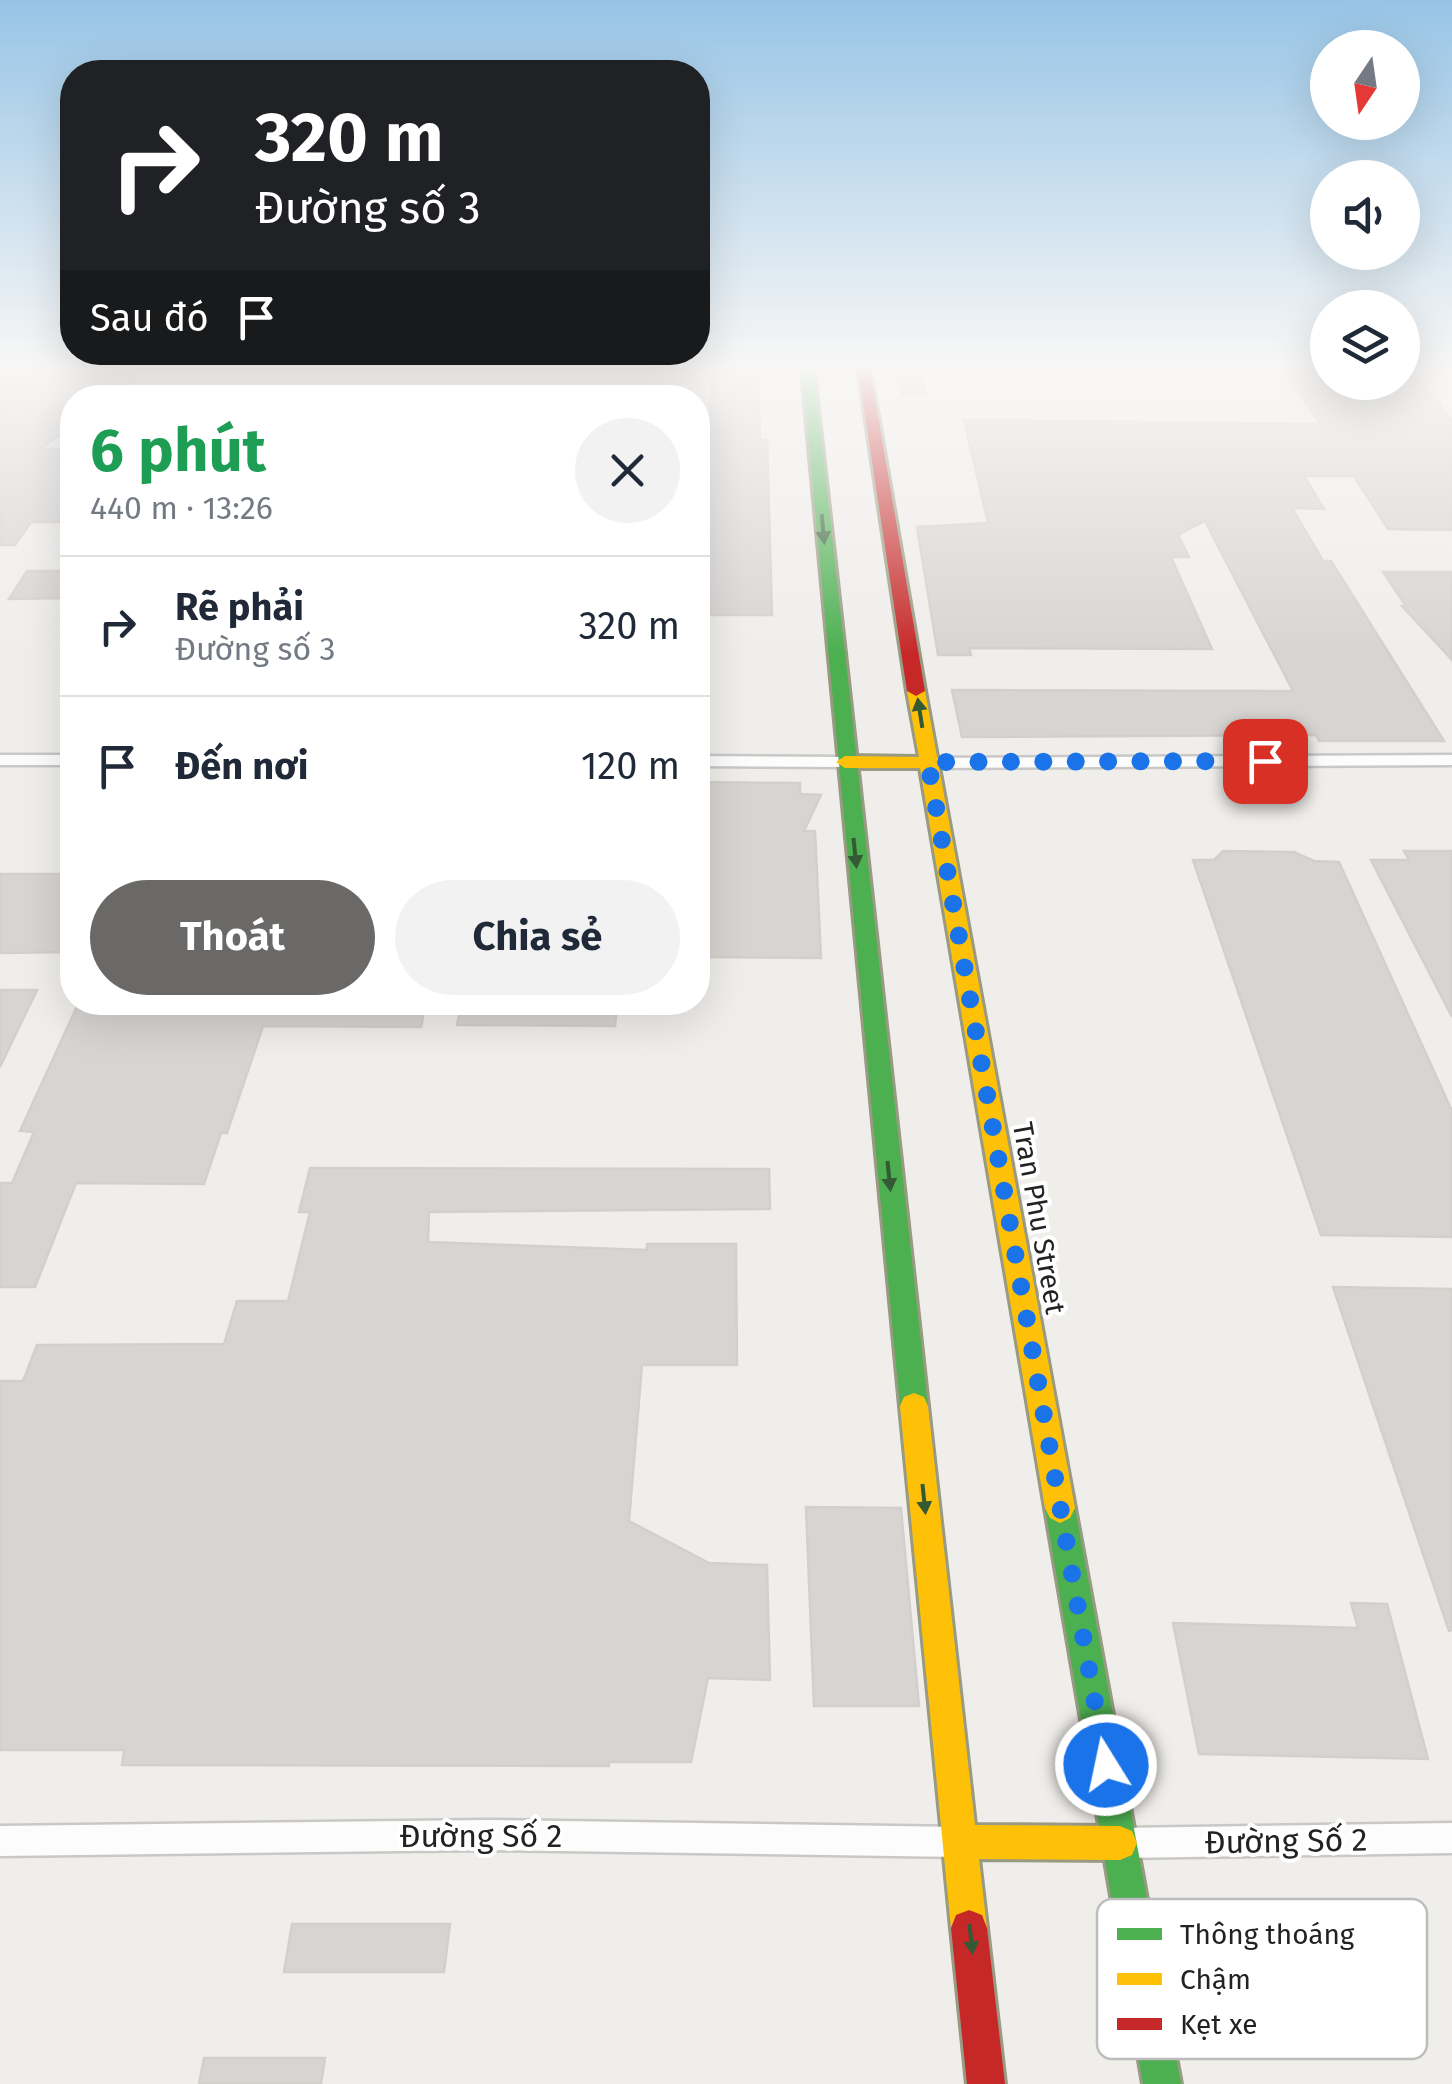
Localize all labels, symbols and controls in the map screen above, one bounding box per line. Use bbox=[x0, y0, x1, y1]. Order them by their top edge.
north arrow bbox=[1310, 30, 1420, 140]
map controls bbox=[1310, 30, 1420, 400]
text: 320 m bbox=[255, 96, 444, 180]
icon: right bbox=[90, 100, 220, 230]
button: sound bbox=[1310, 160, 1420, 270]
text: Đường số 3 bbox=[255, 181, 481, 235]
icon: arrive bbox=[229, 290, 284, 345]
button: layers bbox=[1310, 290, 1420, 400]
text: Sau đó bbox=[90, 295, 209, 341]
text: 6 phút bbox=[90, 415, 266, 487]
button: close bbox=[575, 418, 680, 523]
text: 440 m · 13:26 bbox=[90, 489, 273, 527]
one-way arrow bbox=[815, 514, 831, 546]
text: Rẽ phải bbox=[175, 584, 304, 630]
icon: right bbox=[90, 599, 145, 654]
text: 320 m bbox=[579, 603, 680, 649]
text: Đường số 3 bbox=[175, 630, 336, 668]
one-way arrow bbox=[912, 697, 927, 728]
pin bbox=[1223, 719, 1308, 804]
icon: arrive bbox=[1238, 734, 1293, 789]
icon: arrive bbox=[90, 739, 145, 794]
text: Đến nơi bbox=[175, 743, 309, 789]
text: 120 m bbox=[581, 743, 680, 789]
one-way arrow bbox=[847, 837, 863, 869]
button: Thoát bbox=[90, 880, 375, 995]
button: Chia sẻ bbox=[395, 880, 680, 995]
street label: Tran Phu Street bbox=[1006, 1119, 1072, 1317]
one-way arrow bbox=[881, 1161, 897, 1192]
one-way arrow bbox=[916, 1484, 932, 1515]
position arrow bbox=[1054, 1713, 1158, 1817]
street label: Đường Số 2 bbox=[400, 1817, 562, 1855]
street label: Đường Số 2 bbox=[1204, 1821, 1368, 1861]
legend bbox=[1097, 1899, 1427, 2059]
text: Thông thoáng bbox=[1180, 1918, 1355, 1951]
one-way arrow bbox=[964, 1924, 980, 1956]
text: Chậm bbox=[1180, 1963, 1251, 1996]
text: Kẹt xe bbox=[1180, 2008, 1257, 2041]

